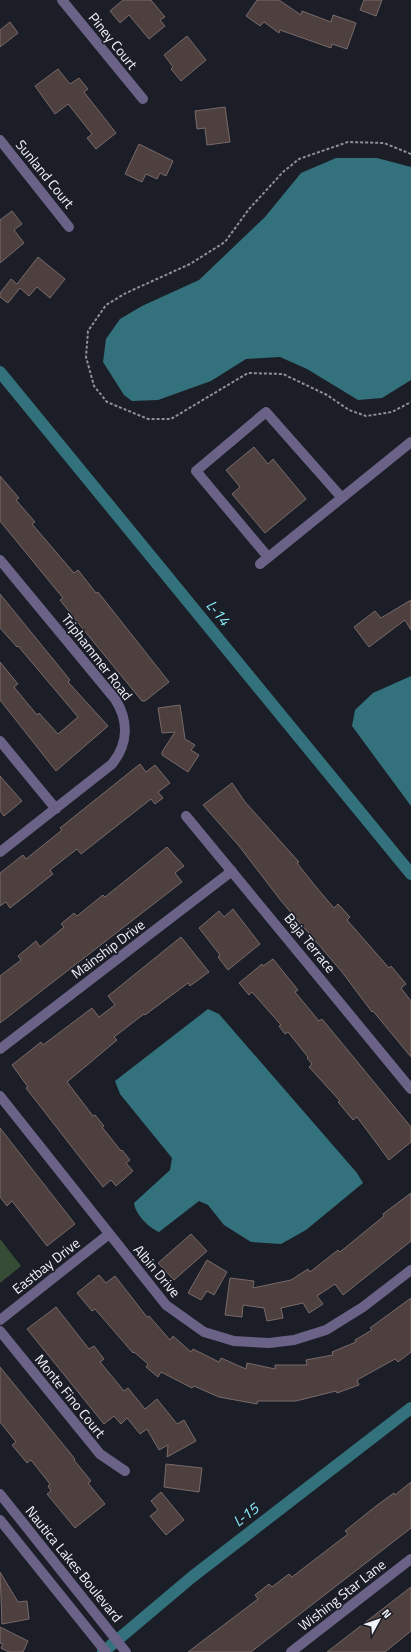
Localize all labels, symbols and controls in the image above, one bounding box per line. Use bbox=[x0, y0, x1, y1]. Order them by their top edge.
street label: Piney Court bbox=[84, 8, 143, 74]
street label: Sunland Court bbox=[11, 135, 80, 213]
water label: L-14 bbox=[201, 595, 236, 631]
street label: Triphammer Road bbox=[57, 609, 138, 704]
street label: Baja Terrace bbox=[280, 908, 341, 977]
street label: Mainship Drive bbox=[66, 914, 149, 983]
street label: Eastbay Drive bbox=[7, 1232, 84, 1299]
street label: Albin Drive bbox=[129, 1240, 186, 1302]
street label: Monte Fino Court bbox=[30, 1349, 111, 1442]
water label: L-15 bbox=[228, 1496, 265, 1532]
street label: Nautica Lakes Boulevard bbox=[21, 1501, 128, 1626]
street label: Wishing Star Lane bbox=[293, 1554, 390, 1636]
north arrow bbox=[359, 1600, 399, 1640]
text: N bbox=[378, 1606, 395, 1622]

